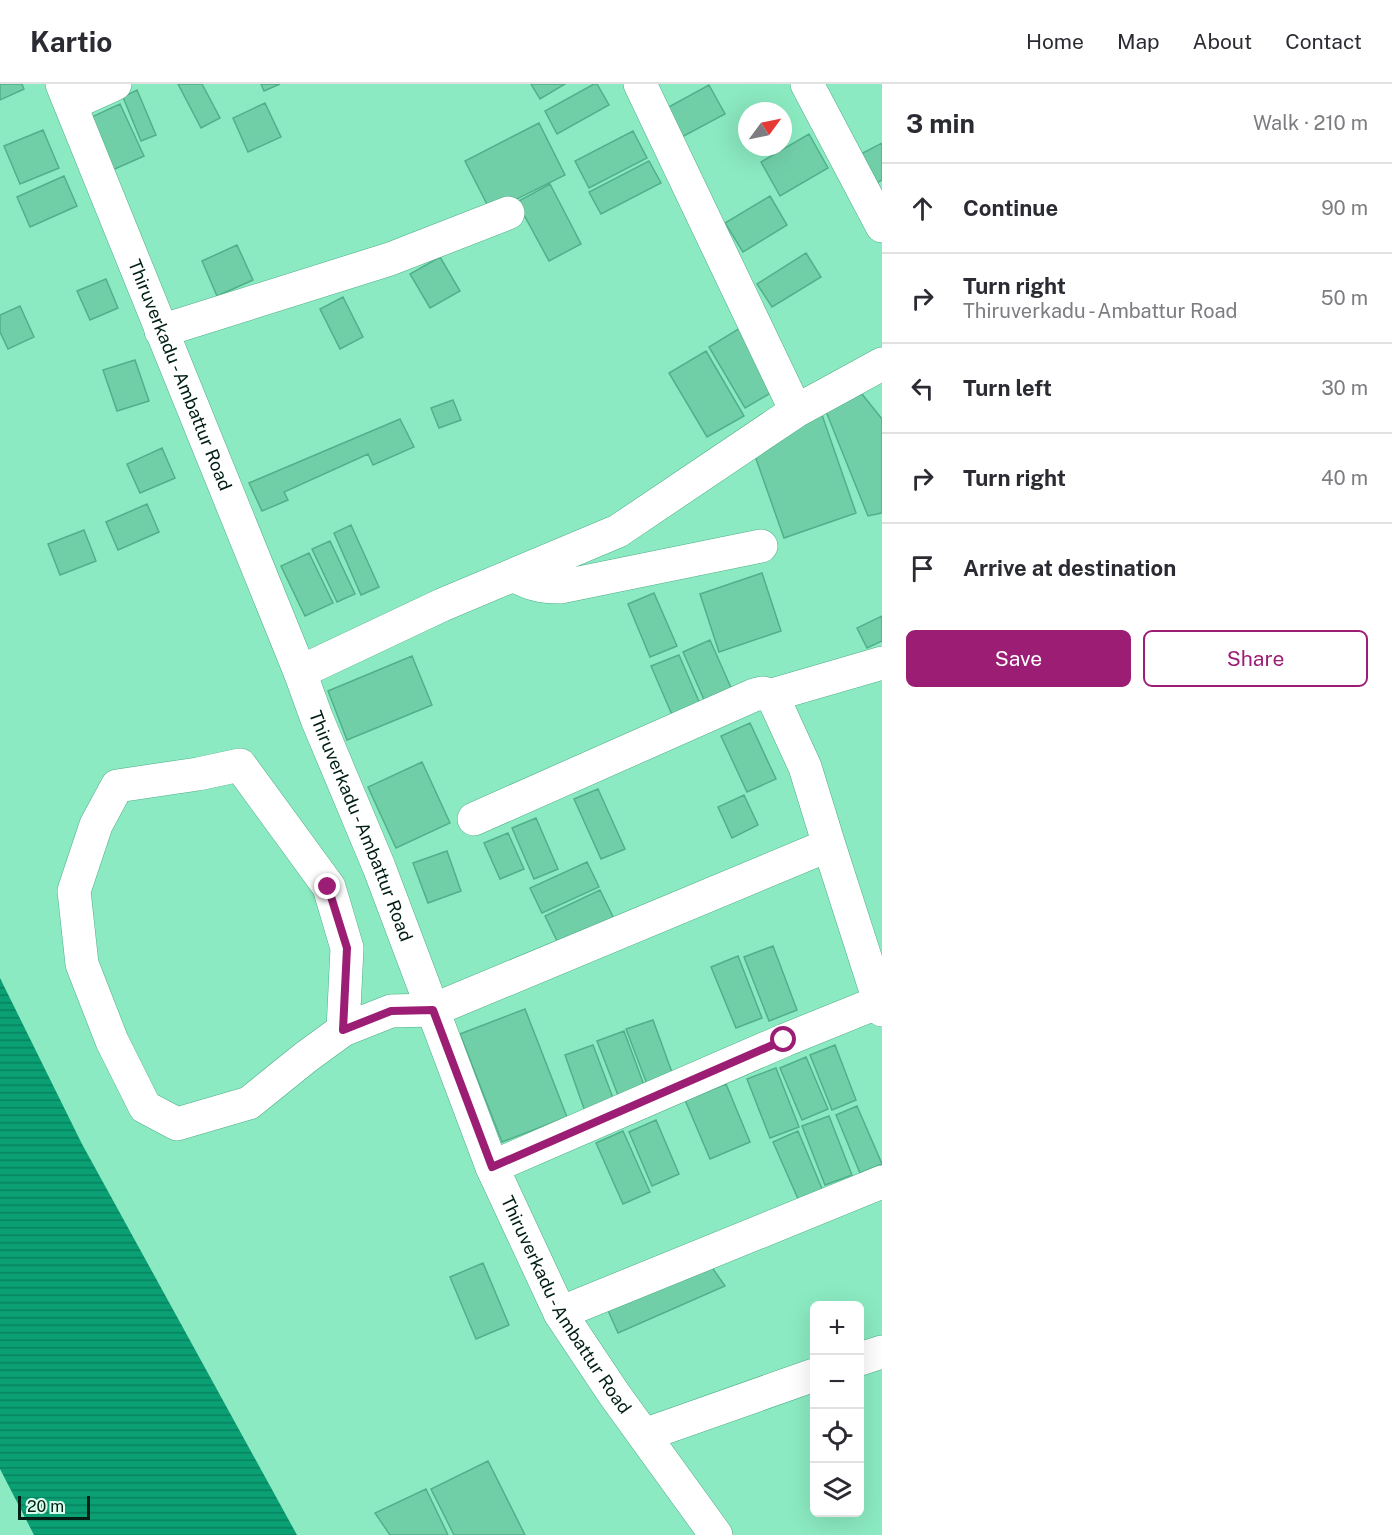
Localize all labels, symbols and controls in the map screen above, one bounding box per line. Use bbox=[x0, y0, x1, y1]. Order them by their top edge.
text: Kartio bbox=[30, 25, 112, 58]
text: Home bbox=[1026, 29, 1084, 54]
text: Map bbox=[1117, 29, 1160, 54]
text: About bbox=[1193, 29, 1252, 54]
text: Contact bbox=[1285, 29, 1362, 54]
north arrow bbox=[738, 102, 792, 156]
text: 3 min bbox=[906, 108, 975, 139]
text: Walk · 210 m bbox=[1253, 111, 1368, 135]
icon: ahead bbox=[906, 192, 939, 225]
text: Continue bbox=[963, 195, 1058, 221]
text: 90 m bbox=[1321, 196, 1368, 220]
street label: Thiruverkadu - Ambattur Road bbox=[124, 256, 236, 493]
text: Turn right bbox=[963, 273, 1066, 299]
icon: right bbox=[906, 282, 939, 315]
text: 50 m bbox=[1321, 286, 1368, 310]
text: Thiruverkadu - Ambattur Road bbox=[963, 299, 1237, 323]
icon: left bbox=[906, 372, 939, 405]
text: Turn left bbox=[963, 375, 1052, 401]
text: 30 m bbox=[1321, 376, 1368, 400]
icon: right bbox=[906, 462, 939, 495]
text: Turn right bbox=[963, 465, 1066, 491]
text: 40 m bbox=[1321, 466, 1368, 490]
icon: arrive bbox=[906, 552, 939, 585]
text: Arrive at destination bbox=[963, 555, 1176, 581]
button: Save bbox=[906, 630, 1131, 687]
button: Share bbox=[1143, 630, 1368, 687]
street label: Thiruverkadu - Ambattur Road bbox=[305, 708, 417, 944]
route end bbox=[314, 873, 340, 899]
route start bbox=[770, 1026, 796, 1052]
street label: Thiruverkadu - Ambattur Road bbox=[497, 1192, 636, 1418]
map controls bbox=[810, 1301, 864, 1517]
button: + bbox=[810, 1301, 864, 1355]
button: − bbox=[810, 1355, 864, 1409]
button: locate bbox=[810, 1409, 864, 1463]
button: layers bbox=[810, 1463, 864, 1517]
scale bar bbox=[18, 1493, 90, 1520]
text: 20 m bbox=[27, 1497, 64, 1516]

